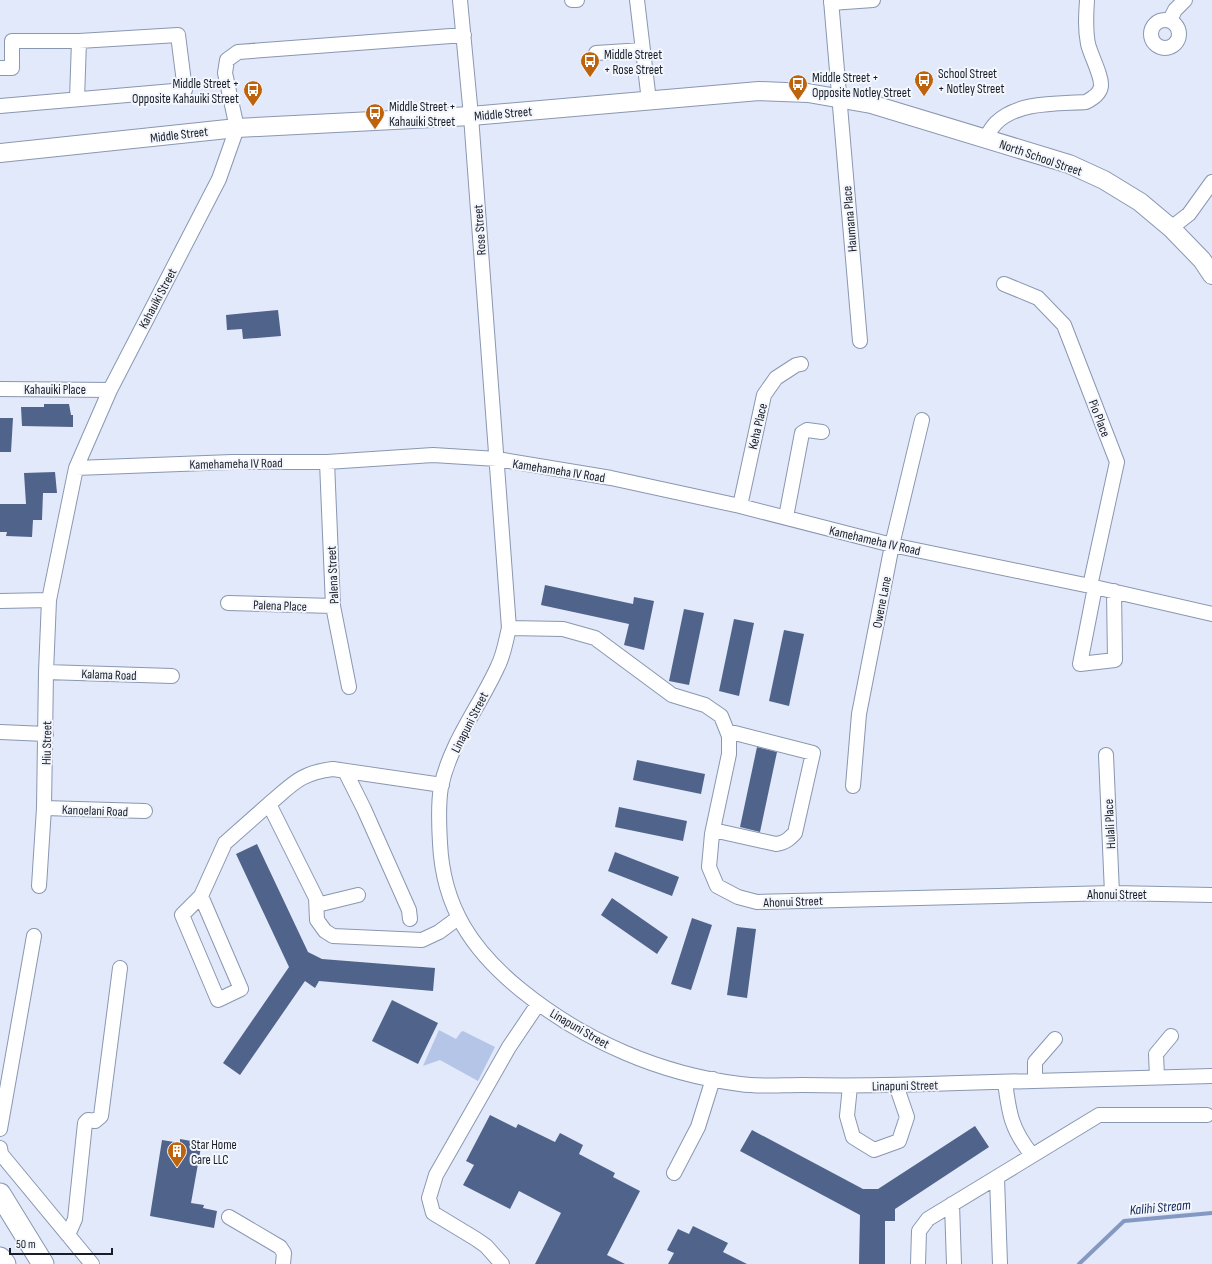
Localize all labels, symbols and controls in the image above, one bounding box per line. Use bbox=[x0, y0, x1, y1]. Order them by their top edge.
place label: Middle Street + Rose Street bbox=[604, 47, 663, 78]
bus stop icon: Middle Street + Rose Street bbox=[579, 50, 601, 78]
place label: School Street + Notley Street bbox=[938, 66, 1005, 97]
bus stop icon: School Street + Notley Street bbox=[913, 69, 935, 97]
place label: Middle Street + Opposite Notley Street bbox=[812, 70, 911, 101]
bus stop icon: Middle Street + Opposite Notley Street bbox=[787, 73, 809, 101]
place label: Middle Street + Opposite Kahauiki Street bbox=[132, 76, 239, 107]
bus stop icon: Middle Street + Opposite Kahauiki Street bbox=[242, 79, 264, 107]
place label: Middle Street + Kahauiki Street bbox=[389, 99, 456, 130]
bus stop icon: Middle Street + Kahauiki Street bbox=[364, 102, 386, 130]
street label: Middle Street bbox=[473, 103, 533, 124]
street label: Middle Street bbox=[149, 124, 209, 146]
street label: North School Street bbox=[997, 136, 1084, 180]
street label: Haumana Place bbox=[839, 185, 861, 253]
street label: Rose Street bbox=[470, 204, 490, 256]
street label: Kahauiki Street bbox=[135, 265, 180, 331]
street label: Kahauiki Place bbox=[24, 382, 86, 398]
street label: Pio Place bbox=[1085, 397, 1113, 439]
street label: Keha Place bbox=[745, 402, 771, 451]
street label: Kamehameha IV Road bbox=[189, 455, 283, 473]
street label: Kamehameha IV Road bbox=[511, 456, 606, 486]
street label: Kamehameha IV Road bbox=[827, 523, 922, 559]
street label: Palena Street bbox=[323, 546, 343, 604]
street label: Owene Lane bbox=[869, 575, 895, 629]
street label: Palena Place bbox=[253, 597, 307, 615]
street label: Kalama Road bbox=[81, 666, 137, 684]
street label: Linapuni Street bbox=[448, 689, 492, 756]
street label: Hiu Street bbox=[39, 721, 55, 765]
street label: Hulali Place bbox=[1101, 799, 1119, 849]
street label: Kanoelani Road bbox=[62, 802, 128, 820]
street label: Ahonui Street bbox=[1086, 887, 1147, 903]
street label: Ahonui Street bbox=[762, 893, 823, 911]
street label: Linapuni Street bbox=[547, 1005, 612, 1052]
street label: Linapuni Street bbox=[872, 1077, 938, 1095]
place label: Star Home Care LLC bbox=[191, 1137, 237, 1168]
building icon: Star Home Care LLC bbox=[166, 1140, 188, 1168]
water label: Kalihi Stream bbox=[1129, 1196, 1192, 1219]
scale bar bbox=[10, 1230, 112, 1256]
text: 50 m bbox=[16, 1237, 36, 1252]

